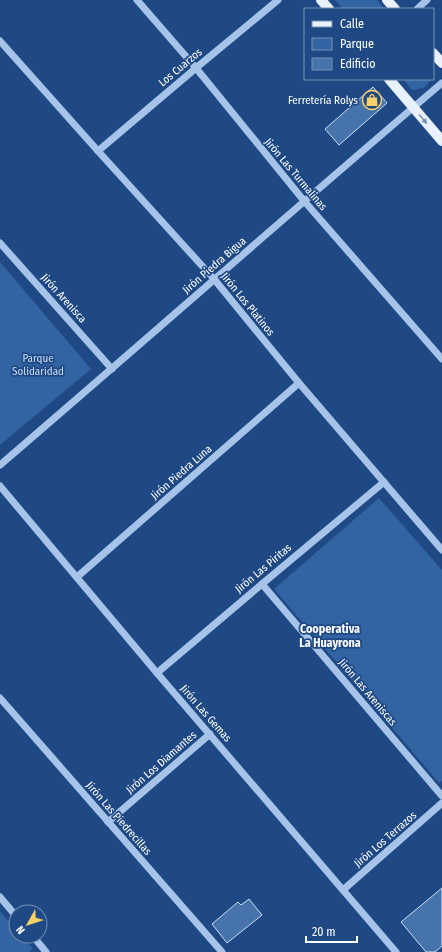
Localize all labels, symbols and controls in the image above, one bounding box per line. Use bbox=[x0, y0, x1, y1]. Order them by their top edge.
legend bbox=[304, 8, 434, 80]
text: Calle bbox=[340, 17, 364, 31]
text: Parque bbox=[340, 37, 374, 51]
street label: Los Cuarzos bbox=[156, 45, 205, 89]
text: Edificio bbox=[340, 57, 376, 71]
shop icon: Ferretería Rolys bbox=[361, 89, 383, 111]
place label: Ferretería Rolys bbox=[288, 94, 358, 107]
one-way arrow bbox=[419, 114, 428, 124]
street label: Jirón Las Turmalinas bbox=[262, 136, 330, 213]
street label: Jirón Piedra Bigua bbox=[180, 234, 249, 296]
street label: Jirón Los Platinos bbox=[218, 270, 277, 339]
street label: Jirón Arenisca bbox=[38, 271, 89, 326]
park label: Parque Solidaridad bbox=[12, 352, 64, 378]
street label: Jirón Piedra Luna bbox=[148, 442, 214, 502]
street label: Jirón Las Piritas bbox=[233, 541, 294, 596]
district label: Cooperativa La Huayrona bbox=[299, 622, 361, 650]
street label: Jirón Las Areniscas bbox=[336, 656, 400, 729]
street label: Jirón Las Gemas bbox=[177, 682, 234, 745]
street label: Jirón Los Diamantes bbox=[124, 728, 199, 796]
street label: Jirón Las Piedrecillas bbox=[83, 779, 154, 858]
street label: Jirón Los Terrazos bbox=[351, 809, 419, 870]
north arrow bbox=[8, 904, 48, 944]
scale bar bbox=[306, 918, 357, 944]
text: N bbox=[13, 923, 28, 937]
text: 20 m bbox=[312, 925, 336, 939]

